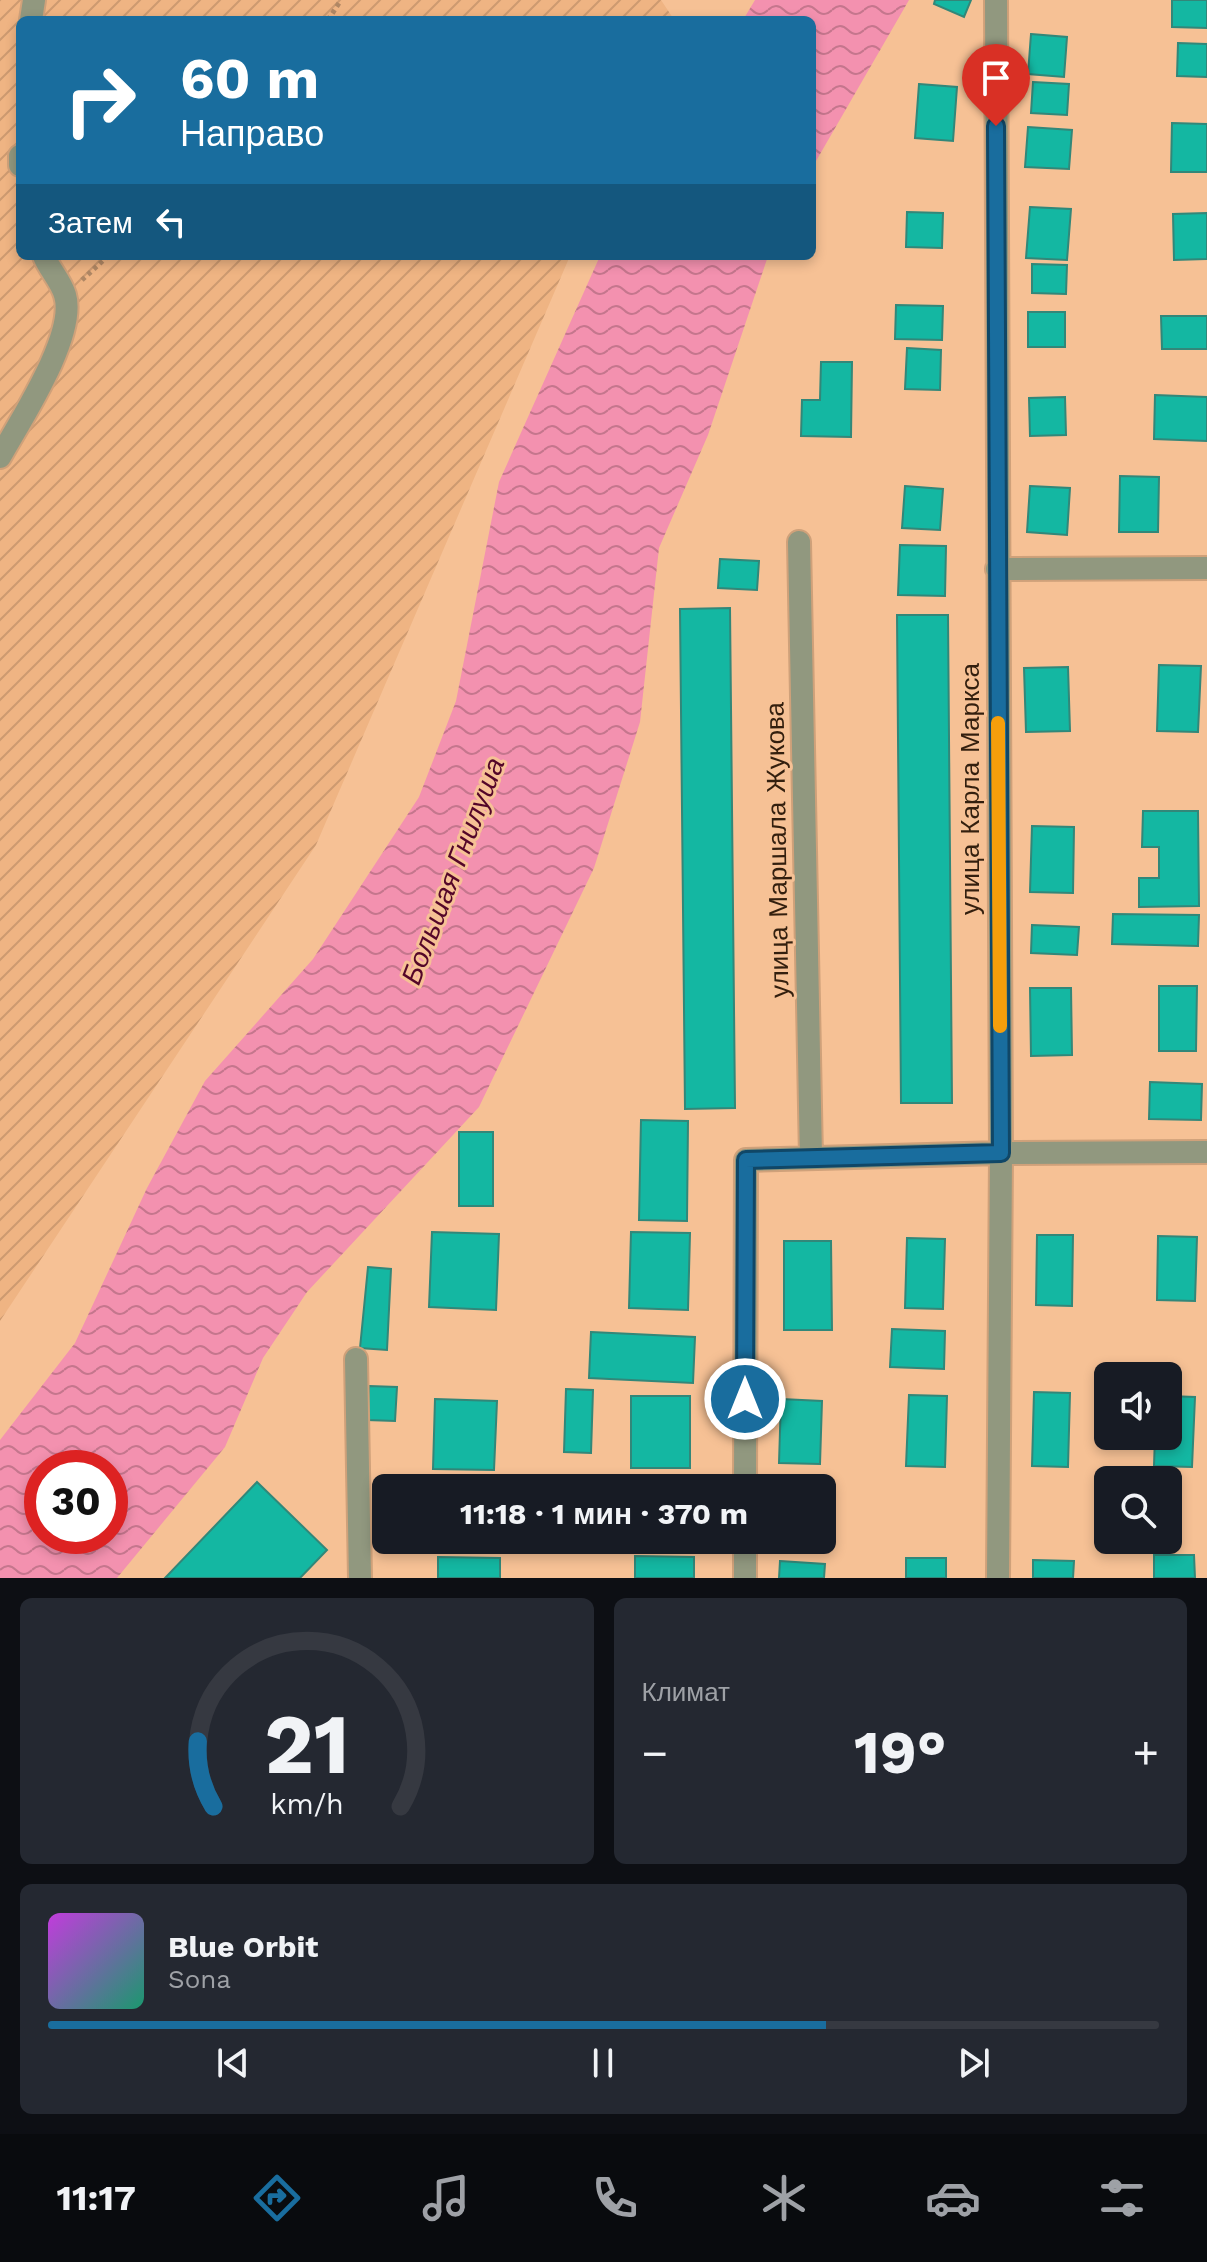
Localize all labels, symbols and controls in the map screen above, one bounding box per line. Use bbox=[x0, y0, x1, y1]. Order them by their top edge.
pin bbox=[962, 44, 1030, 126]
text: 60 m bbox=[180, 46, 319, 112]
icon: right bbox=[48, 48, 152, 152]
icon: arrive bbox=[974, 56, 1018, 100]
text: Направо bbox=[180, 113, 324, 155]
icon: left bbox=[149, 200, 193, 244]
text: Затем bbox=[48, 205, 133, 240]
street label: улица Карла Маркса bbox=[955, 662, 985, 915]
street label: улица Маршала Жукова bbox=[759, 701, 795, 998]
water label: Большая Гнилуша bbox=[395, 753, 511, 989]
position arrow bbox=[703, 1357, 787, 1441]
map controls bbox=[1094, 1362, 1182, 1554]
button: sound bbox=[1094, 1362, 1182, 1450]
speed limit sign: 30 bbox=[24, 1450, 128, 1554]
button: search bbox=[1094, 1466, 1182, 1554]
text: 11:18 · 1 мин · 370 m bbox=[460, 1496, 748, 1531]
text: Климат bbox=[642, 1677, 730, 1707]
text: 21 bbox=[264, 1696, 349, 1793]
text: 19° bbox=[854, 1717, 947, 1788]
text: − bbox=[642, 1727, 668, 1779]
text: + bbox=[1132, 1727, 1159, 1779]
text: km/h bbox=[270, 1787, 344, 1821]
text: Blue Orbit bbox=[168, 1929, 318, 1964]
text: Sona bbox=[168, 1964, 231, 1994]
icon: previous bbox=[211, 2041, 255, 2085]
icon: pause bbox=[581, 2041, 625, 2085]
icon: next bbox=[952, 2041, 996, 2085]
icon: directions bbox=[249, 2170, 305, 2226]
icon: music bbox=[418, 2170, 474, 2226]
icon: phone bbox=[587, 2170, 643, 2226]
icon: climate bbox=[756, 2170, 812, 2226]
icon: car bbox=[925, 2170, 981, 2226]
icon: filters bbox=[1094, 2170, 1150, 2226]
text: 11:17 bbox=[57, 2177, 136, 2219]

